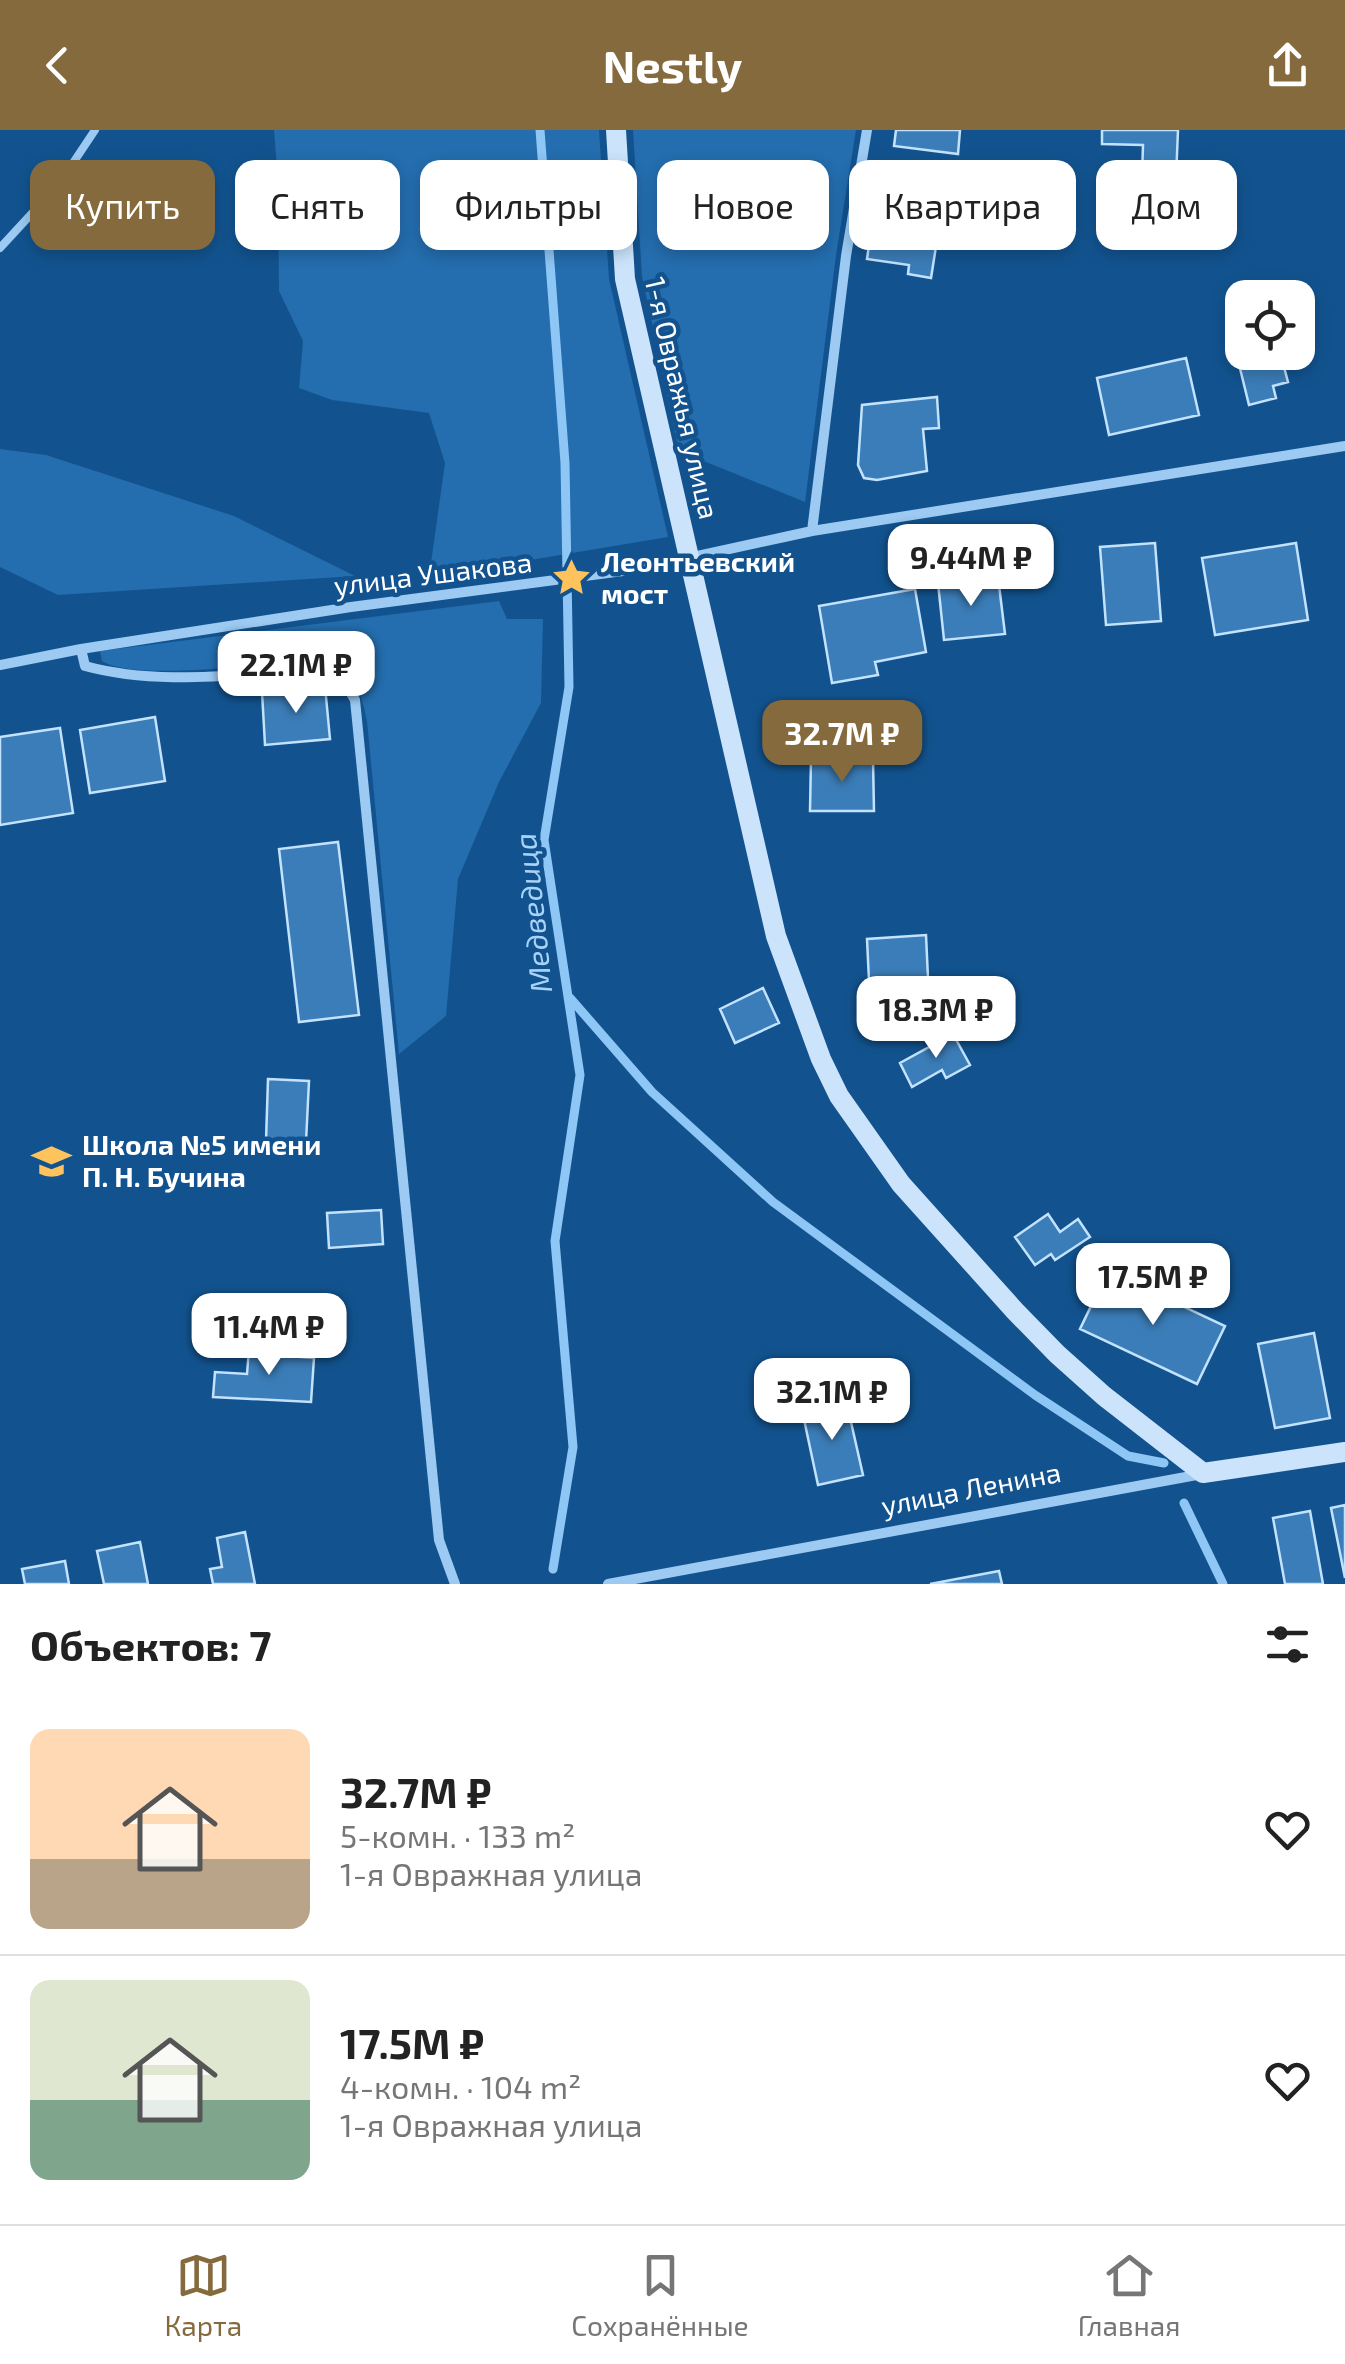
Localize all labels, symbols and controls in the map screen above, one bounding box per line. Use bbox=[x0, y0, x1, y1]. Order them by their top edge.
icon: back bbox=[30, 38, 85, 93]
text: Nestly bbox=[603, 38, 742, 92]
icon: share bbox=[1260, 38, 1315, 93]
chip: Купить bbox=[30, 160, 215, 250]
chip: Снять bbox=[235, 160, 400, 250]
chip: Фильтры bbox=[420, 160, 637, 250]
chip: Новое bbox=[657, 160, 829, 250]
chip: Квартира bbox=[849, 160, 1076, 250]
chip: Дом bbox=[1096, 160, 1237, 250]
street label: 1-я Овражья улица bbox=[639, 273, 727, 522]
map controls bbox=[1225, 280, 1315, 370]
button: locate bbox=[1225, 280, 1315, 370]
pin: 9.44M ₽ bbox=[879, 524, 1063, 609]
text: 9.44M ₽ bbox=[910, 537, 1032, 575]
street label: улица Ушакова bbox=[332, 544, 534, 602]
place label: Леонтьевский мост bbox=[601, 544, 795, 610]
place icon: Леонтьевский мост bbox=[550, 557, 592, 599]
pin: 22.1M ₽ bbox=[204, 631, 388, 716]
text: 22.1M ₽ bbox=[240, 644, 352, 682]
pin: 32.7M ₽ bbox=[750, 700, 934, 785]
text: 32.7M ₽ bbox=[784, 713, 900, 751]
water label: Медведица bbox=[506, 831, 558, 995]
pin: 18.3M ₽ bbox=[844, 976, 1028, 1061]
text: 18.3M ₽ bbox=[879, 989, 993, 1027]
place label: Школа №5 имени П. Н. Бучина bbox=[82, 1127, 321, 1193]
school or university icon: Школа №5 имени П. Н. Бучина bbox=[31, 1140, 73, 1182]
pin: 17.5M ₽ bbox=[1061, 1243, 1245, 1328]
text: 17.5M ₽ bbox=[1098, 1256, 1208, 1294]
pin: 11.4M ₽ bbox=[177, 1293, 361, 1378]
text: 11.4M ₽ bbox=[214, 1306, 324, 1344]
pin: 32.1M ₽ bbox=[740, 1358, 924, 1443]
text: 32.1M ₽ bbox=[776, 1371, 888, 1409]
street label: улица Ленина bbox=[878, 1454, 1064, 1522]
icon: filters bbox=[1260, 1617, 1315, 1672]
text: Объектов: 7 bbox=[30, 1619, 271, 1669]
text: 32.7M ₽ bbox=[340, 1766, 492, 1816]
icon: home bbox=[110, 1769, 230, 1889]
icon: heart bbox=[1260, 1802, 1315, 1857]
text: 5-комн. · 133 m² bbox=[340, 1816, 575, 1854]
text: 1-я Овражная улица bbox=[340, 1854, 642, 1892]
text: 17.5M ₽ bbox=[340, 2017, 484, 2067]
icon: home bbox=[110, 2020, 230, 2140]
icon: heart bbox=[1260, 2053, 1315, 2108]
text: 4-комн. · 104 m² bbox=[340, 2067, 581, 2105]
text: 1-я Овражная улица bbox=[340, 2105, 642, 2143]
tab: Карта bbox=[165, 2248, 242, 2342]
tab: Сохранённые bbox=[571, 2248, 749, 2342]
tab: Главная bbox=[1078, 2248, 1180, 2342]

